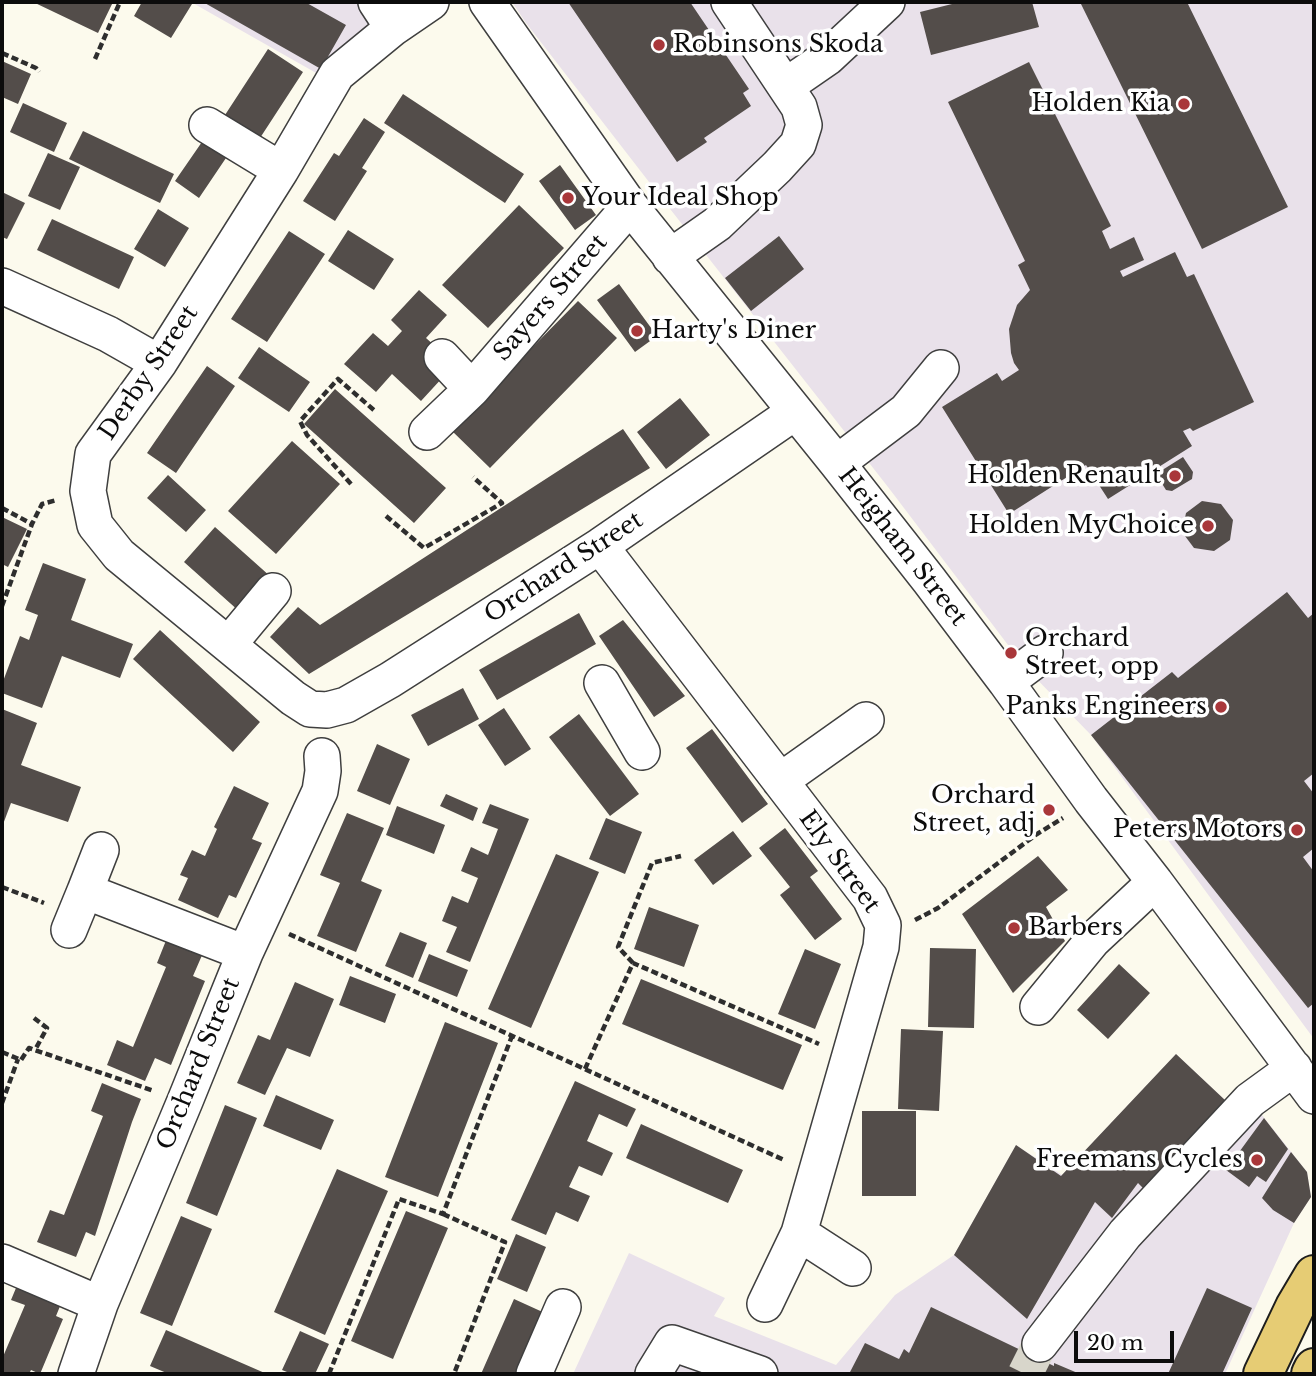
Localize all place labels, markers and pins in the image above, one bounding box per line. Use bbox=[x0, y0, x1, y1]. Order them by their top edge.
place label: Robinsons Skoda bbox=[673, 31, 883, 59]
marker: Robinsons Skoda bbox=[651, 37, 667, 53]
place label: Holden Kia bbox=[1031, 90, 1170, 118]
marker: Holden Kia bbox=[1176, 96, 1192, 112]
place label: Your Ideal Shop bbox=[582, 184, 779, 212]
marker: Your Ideal Shop bbox=[560, 190, 576, 206]
place label: Harty's Diner bbox=[651, 317, 816, 345]
marker: Harty's Diner bbox=[629, 323, 645, 339]
place label: Holden Renault bbox=[967, 462, 1161, 490]
marker: Holden Renault bbox=[1167, 468, 1183, 484]
place label: Holden MyChoice bbox=[969, 512, 1194, 540]
marker: Holden MyChoice bbox=[1200, 518, 1216, 534]
place label: Orchard Street, opp bbox=[1025, 625, 1159, 681]
marker: Orchard Street, opp bbox=[1003, 645, 1019, 661]
place label: Panks Engineers bbox=[1005, 693, 1207, 721]
marker: Panks Engineers bbox=[1213, 699, 1229, 715]
place label: Orchard Street, adj bbox=[913, 782, 1035, 838]
marker: Orchard Street, adj bbox=[1041, 802, 1057, 818]
place label: Peters Motors bbox=[1113, 816, 1283, 844]
marker: Peters Motors bbox=[1289, 822, 1305, 838]
place label: Barbers bbox=[1028, 914, 1123, 942]
marker: Barbers bbox=[1006, 920, 1022, 936]
place label: Freemans Cycles bbox=[1036, 1146, 1243, 1174]
marker: Freemans Cycles bbox=[1249, 1152, 1265, 1168]

